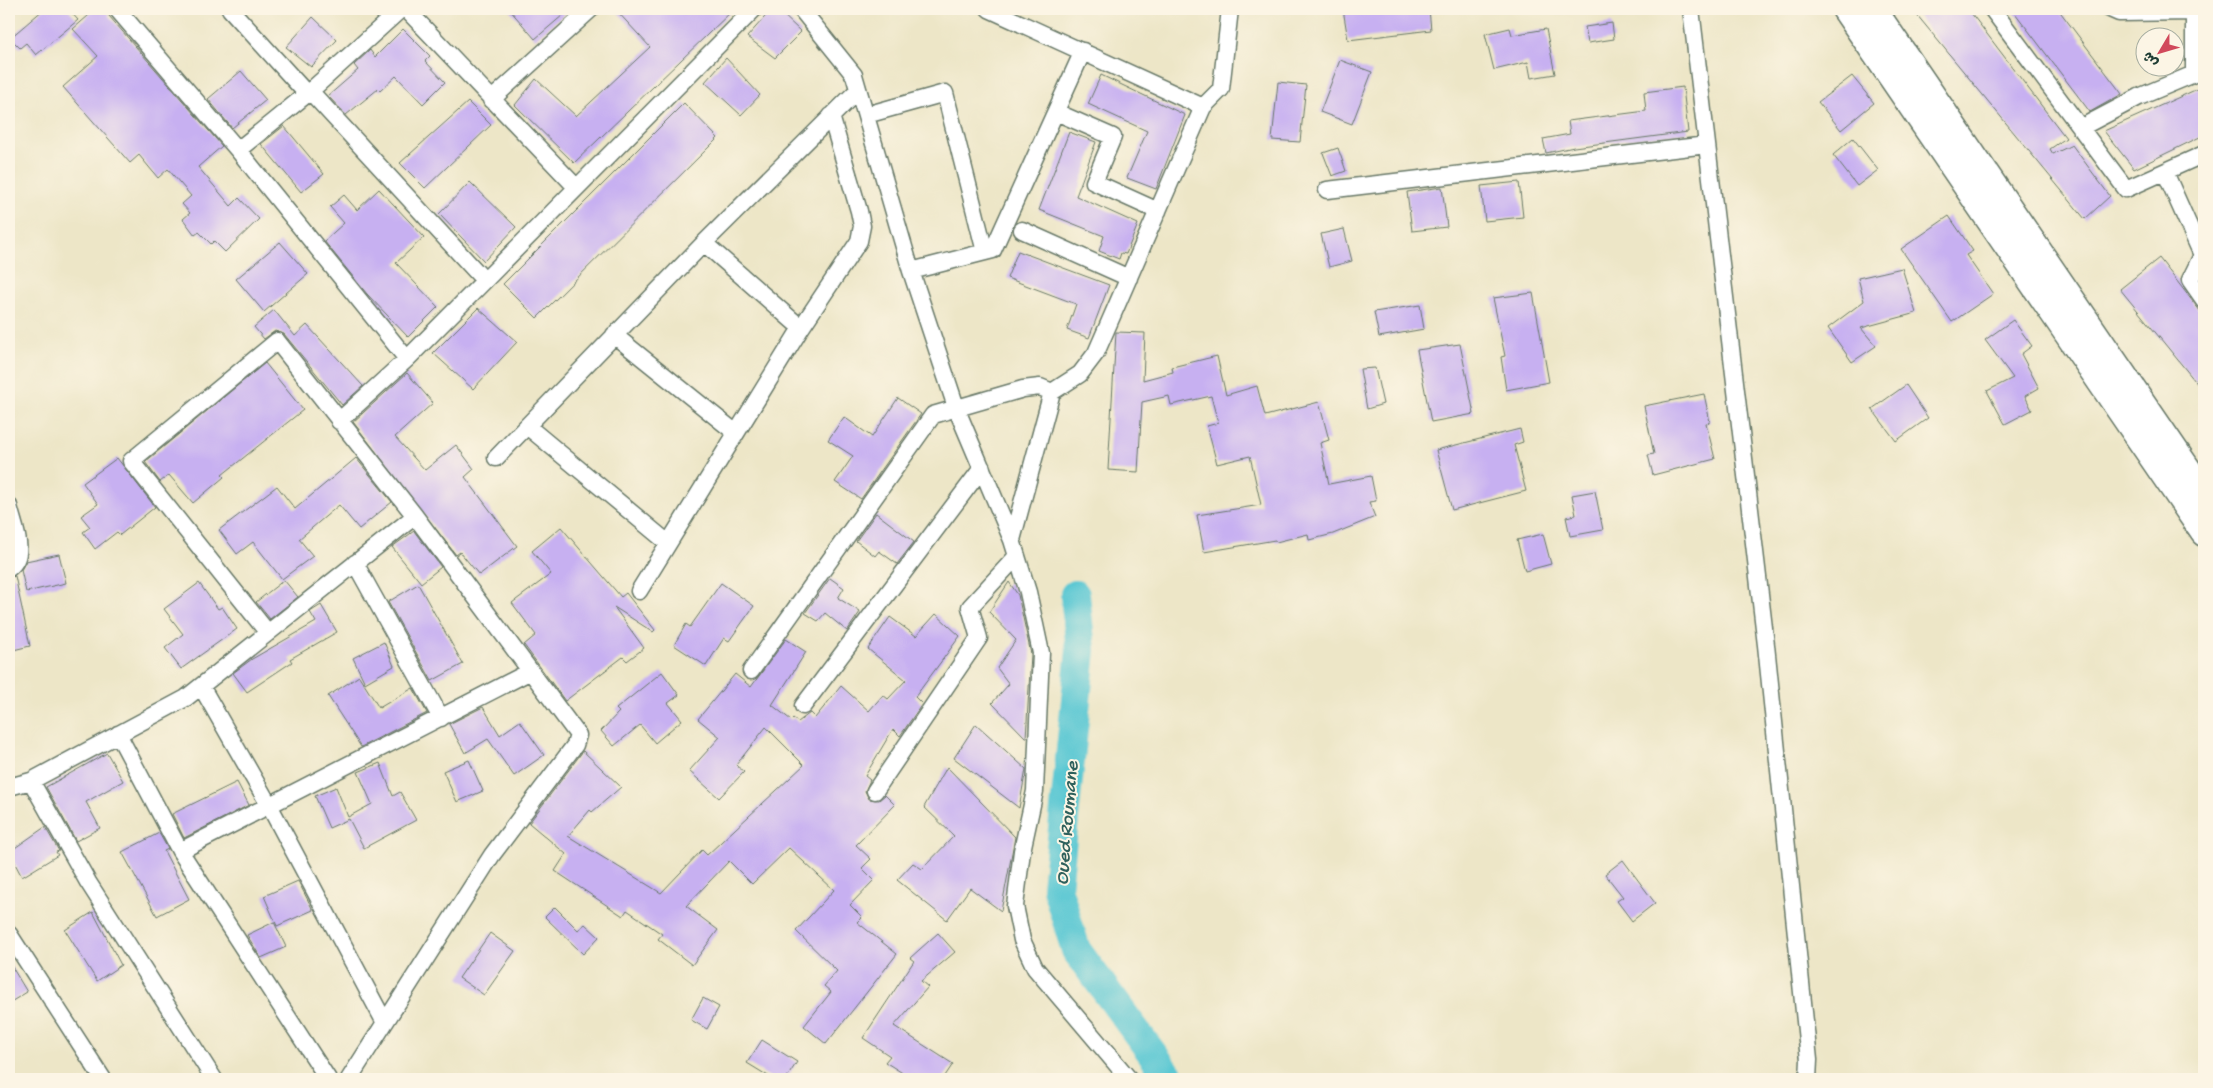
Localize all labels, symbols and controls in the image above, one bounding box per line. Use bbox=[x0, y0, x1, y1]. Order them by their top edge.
north arrow bbox=[2136, 28, 2186, 78]
text: ش bbox=[2140, 47, 2163, 70]
water label: Oued Roumane bbox=[1052, 760, 1085, 886]

